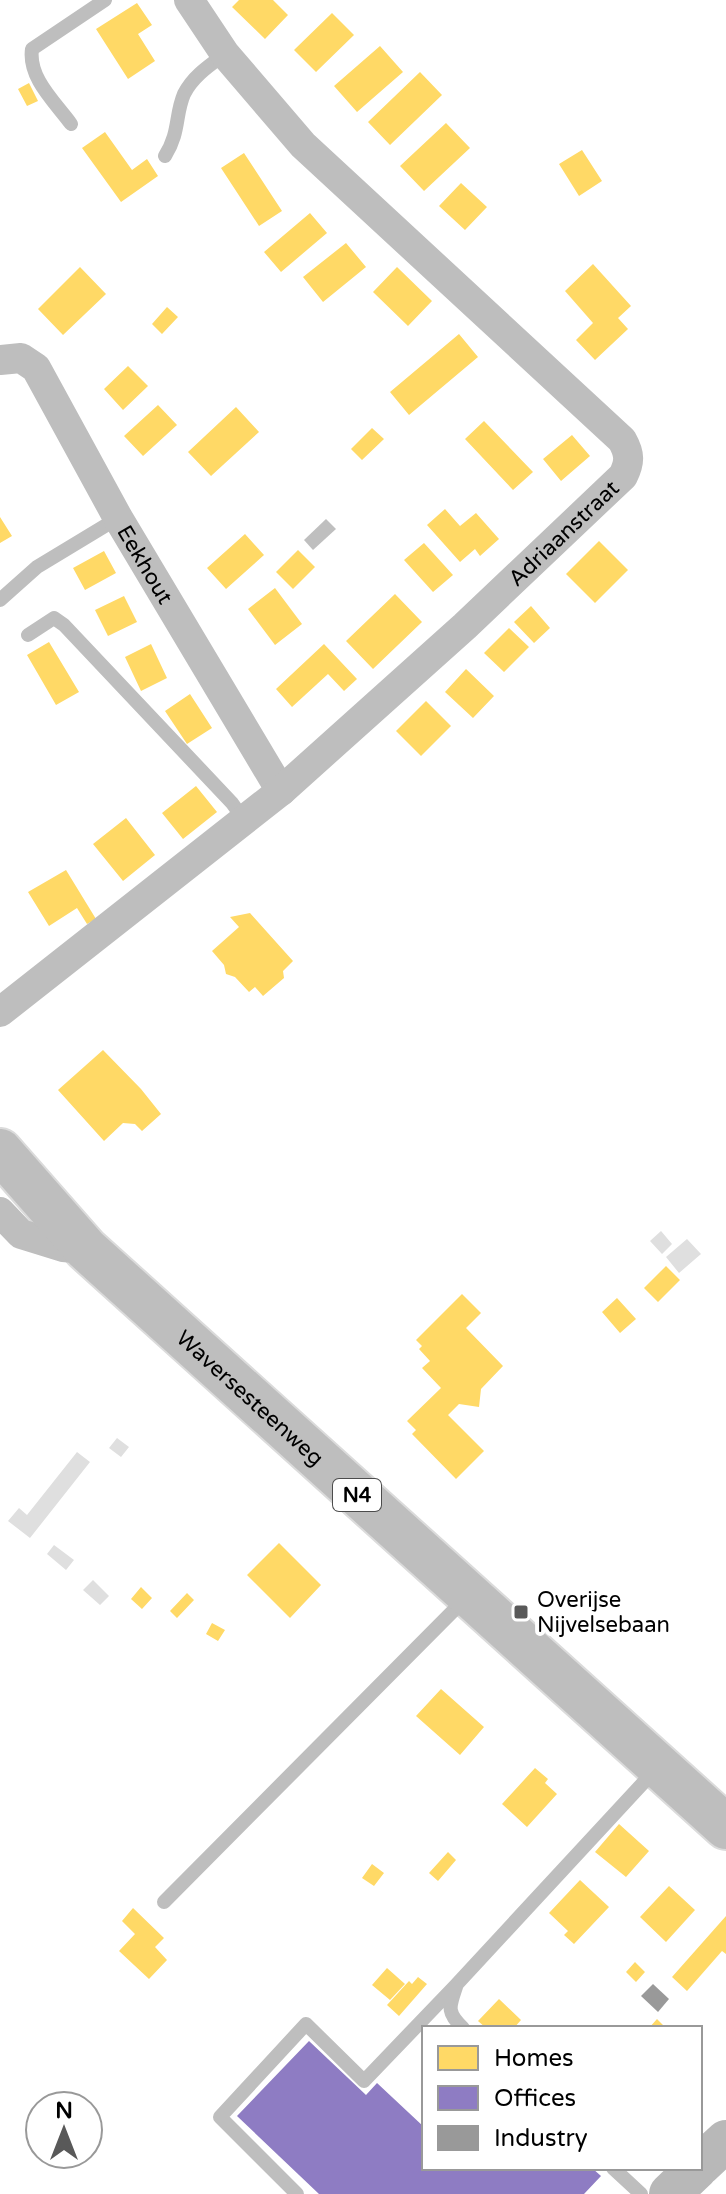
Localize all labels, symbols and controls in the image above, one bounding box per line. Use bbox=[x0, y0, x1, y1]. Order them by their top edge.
street label: Adriaanstraat bbox=[503, 475, 624, 592]
street label: Eekhout bbox=[111, 521, 178, 609]
street label: Waversesteenweg bbox=[171, 1325, 329, 1471]
road number: N4 bbox=[333, 1479, 381, 1511]
place label: Overijse Nijvelsebaan bbox=[537, 1587, 670, 1638]
marker: Overijse Nijvelsebaan bbox=[512, 1603, 530, 1621]
legend bbox=[422, 2026, 702, 2170]
text: Homes bbox=[494, 2044, 574, 2073]
text: Offices bbox=[494, 2084, 576, 2113]
north arrow bbox=[24, 2090, 104, 2170]
text: N bbox=[55, 2098, 73, 2124]
text: Industry bbox=[494, 2124, 588, 2153]

